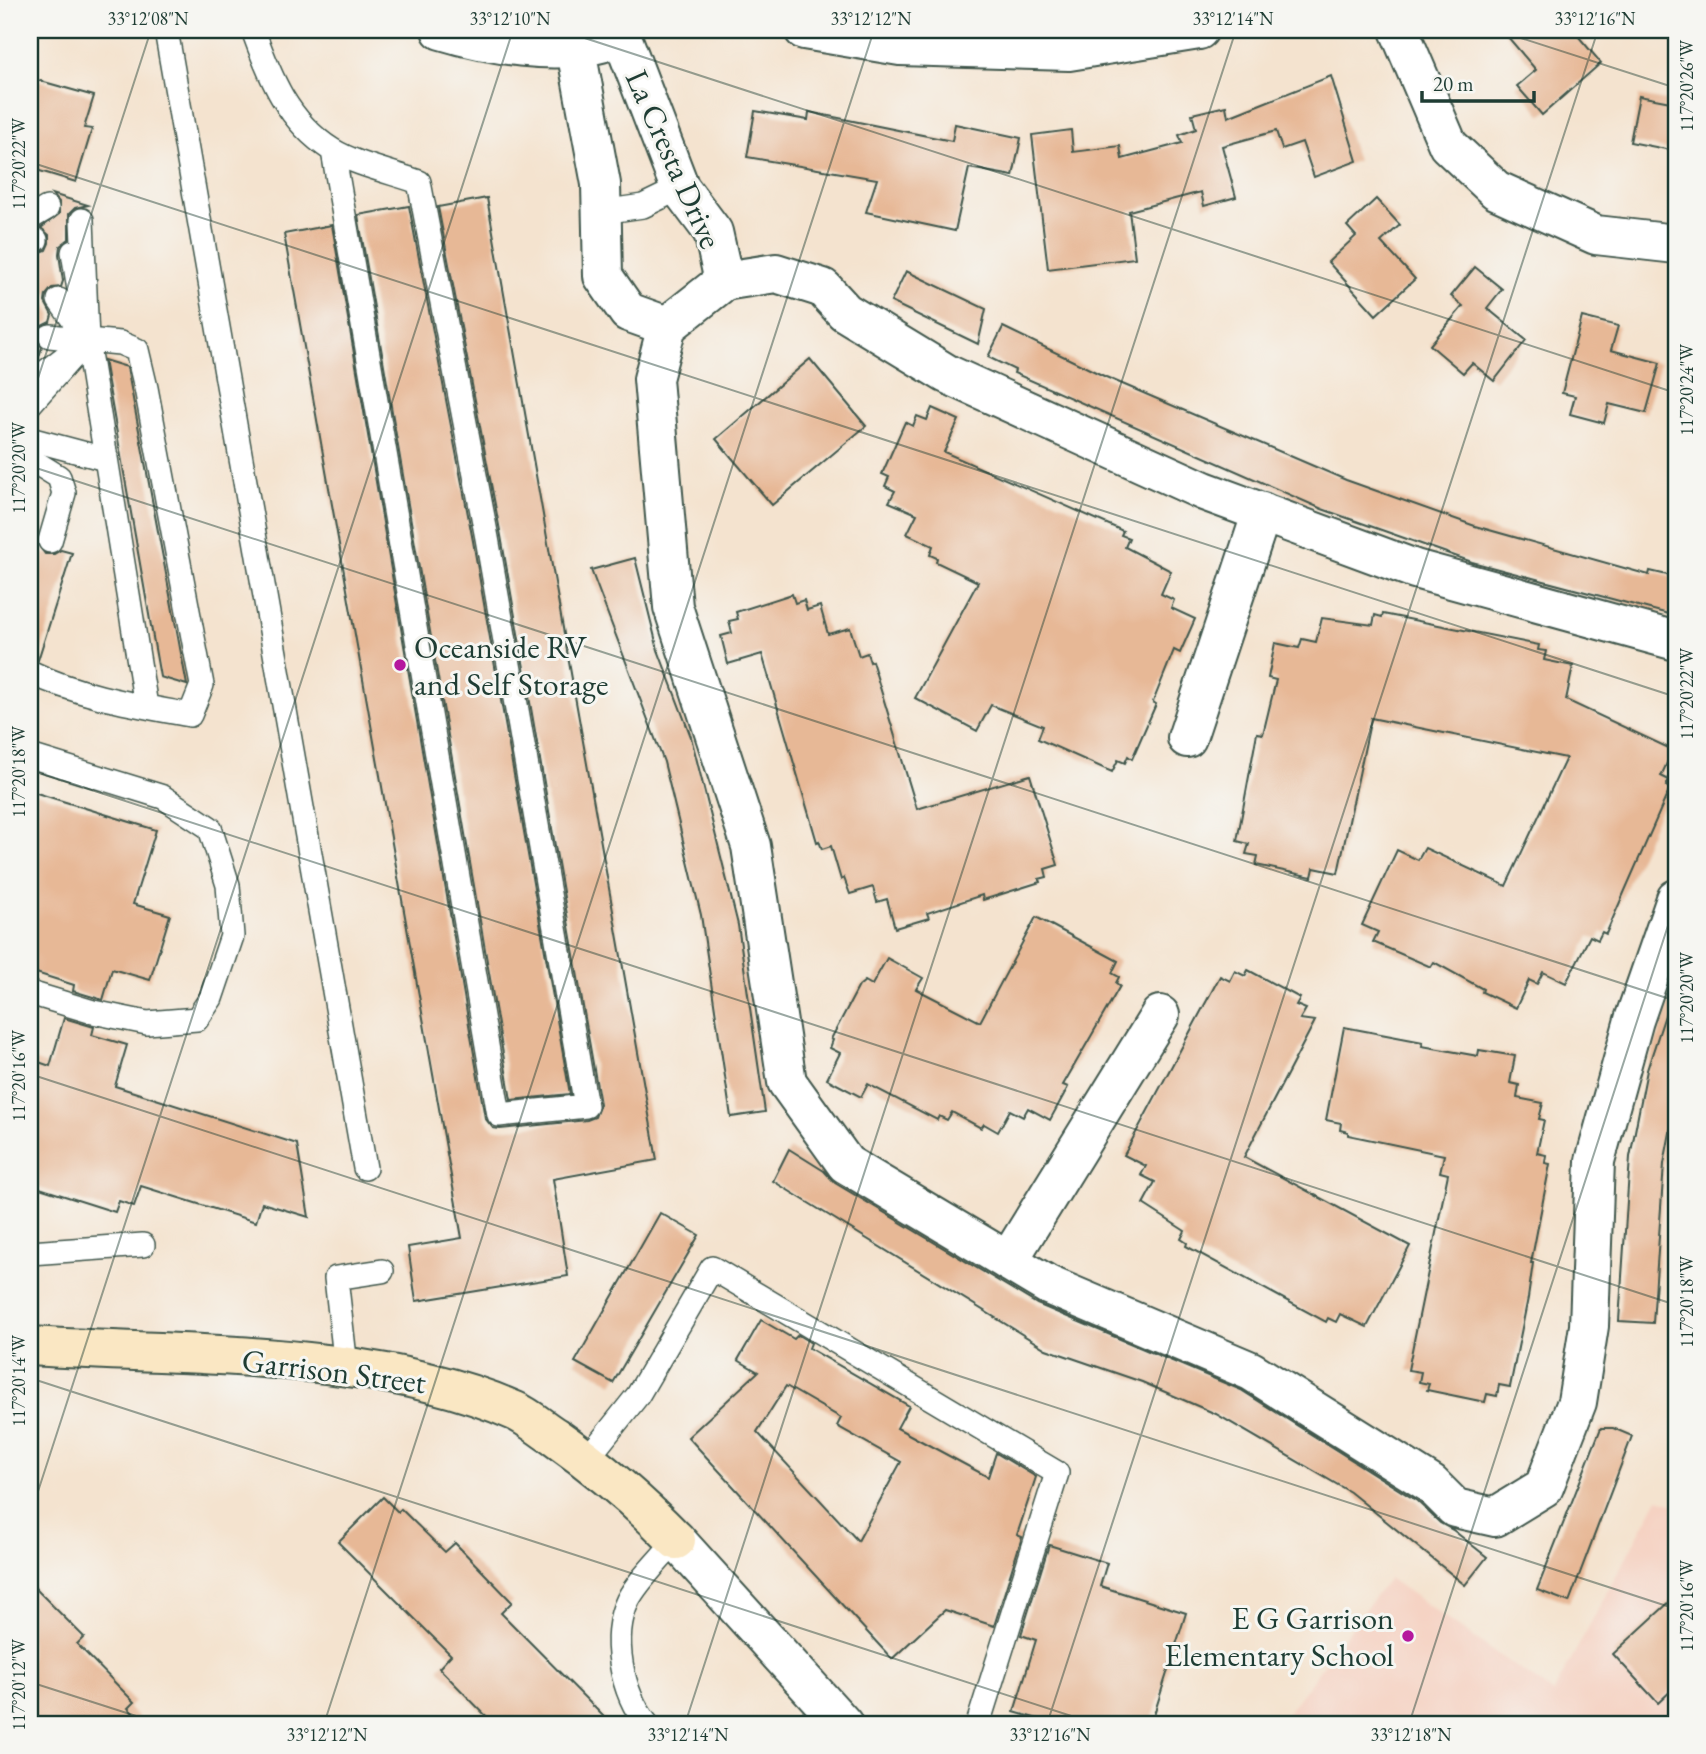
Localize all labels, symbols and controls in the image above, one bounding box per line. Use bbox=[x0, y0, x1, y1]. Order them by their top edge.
text: 33°12'08"N bbox=[108, 7, 189, 30]
text: 33°12'10"N bbox=[470, 7, 551, 30]
text: 33°12'12"N bbox=[831, 7, 912, 30]
text: 33°12'14"N bbox=[1193, 7, 1274, 30]
text: 33°12'16"N bbox=[1555, 7, 1636, 30]
text: 117°20'26"W bbox=[1675, 40, 1698, 132]
scale bar bbox=[1422, 60, 1534, 104]
street label: La Cresta Drive bbox=[616, 63, 732, 255]
text: 20 m bbox=[1433, 70, 1474, 97]
text: 117°20'22"W bbox=[7, 118, 30, 210]
text: 117°20'24"W bbox=[1675, 344, 1698, 436]
text: 117°20'20"W bbox=[7, 422, 30, 514]
place label: Oceanside RV and Self Storage bbox=[414, 626, 609, 705]
text: 117°20'22"W bbox=[1675, 648, 1698, 740]
marker: Oceanside RV and Self Storage bbox=[392, 657, 408, 673]
text: 117°20'18"W bbox=[7, 726, 30, 818]
text: 117°20'20"W bbox=[1675, 952, 1698, 1044]
text: 117°20'16"W bbox=[7, 1030, 30, 1122]
text: 117°20'18"W bbox=[1675, 1256, 1698, 1348]
text: 117°20'14"W bbox=[7, 1335, 30, 1427]
street label: Garrison Street bbox=[240, 1339, 428, 1403]
text: 117°20'16"W bbox=[1675, 1560, 1698, 1652]
place label: E G Garrison Elementary School bbox=[1164, 1597, 1394, 1676]
marker: E G Garrison Elementary School bbox=[1400, 1628, 1416, 1644]
text: 117°20'12"W bbox=[7, 1639, 30, 1731]
text: 33°12'12"N bbox=[287, 1723, 368, 1746]
text: 33°12'14"N bbox=[648, 1723, 729, 1746]
text: 33°12'16"N bbox=[1010, 1723, 1091, 1746]
text: 33°12'18"N bbox=[1371, 1723, 1452, 1746]

